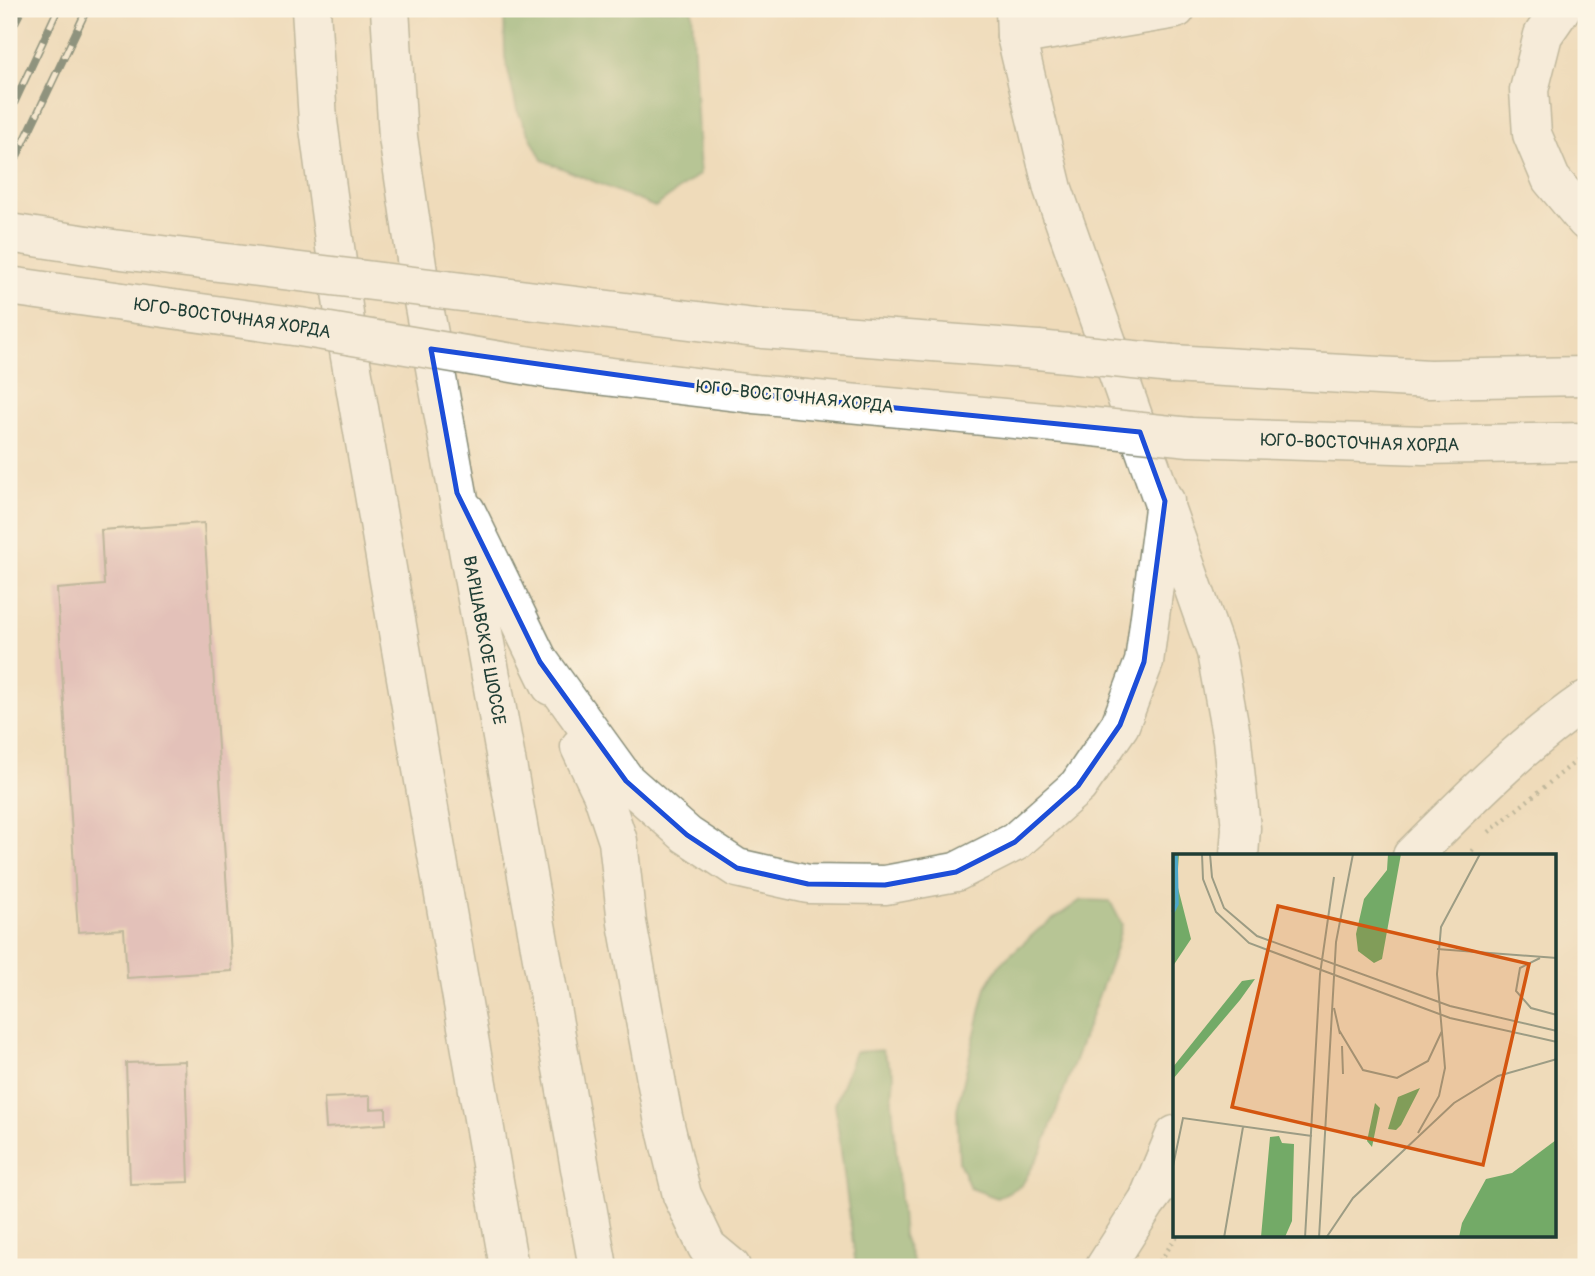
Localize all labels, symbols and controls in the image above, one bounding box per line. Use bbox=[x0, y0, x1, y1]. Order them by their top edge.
street label: ЮГО-ВОСТОЧНАЯ ХОРДА bbox=[133, 292, 333, 344]
street label: ЮГО-ВОСТОЧНАЯ ХОРДА bbox=[695, 375, 895, 419]
street label: ЮГО-ВОСТОЧНАЯ ХОРДА bbox=[1260, 428, 1459, 457]
street label: ВАРШАВСКОЕ ШОССЕ bbox=[458, 554, 511, 727]
inset map bbox=[1173, 854, 1556, 1238]

